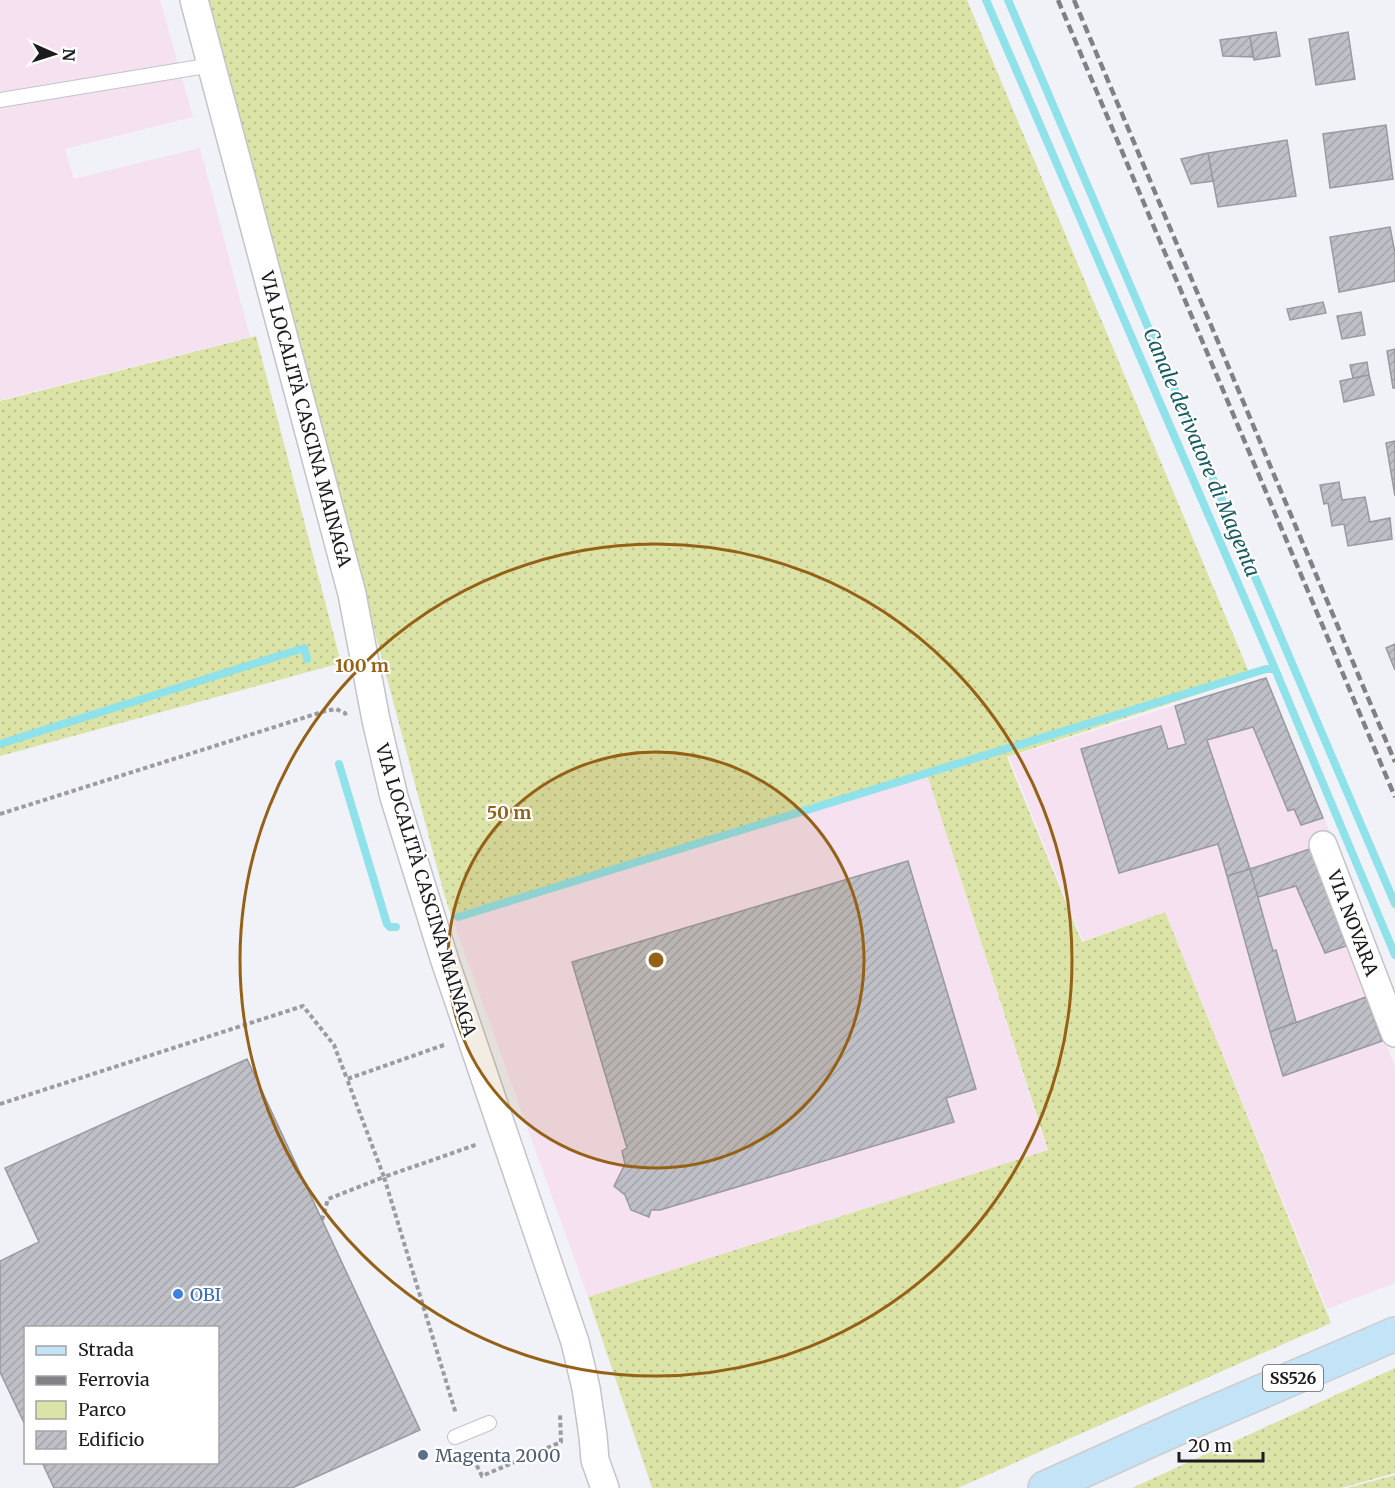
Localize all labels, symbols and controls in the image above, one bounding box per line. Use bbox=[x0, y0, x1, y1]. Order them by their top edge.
north arrow bbox=[24, 24, 84, 84]
text: N bbox=[59, 48, 79, 62]
street label: VIA LOCALITÀ CASCINA MAINAGA bbox=[255, 268, 357, 570]
water label: Canale derivatore di Magenta bbox=[1138, 324, 1266, 580]
text: 100 m bbox=[335, 654, 389, 677]
street label: VIA LOCALITÀ CASCINA MAINAGA bbox=[370, 740, 482, 1040]
text: 50 m bbox=[487, 801, 531, 824]
street label: VIA NOVARA bbox=[1322, 866, 1384, 979]
centre of rings bbox=[646, 950, 666, 970]
place label: OBI bbox=[190, 1283, 221, 1306]
marker: OBI bbox=[171, 1287, 185, 1301]
legend bbox=[24, 1326, 219, 1464]
text: Strada bbox=[78, 1338, 134, 1361]
road number: SS526 bbox=[1263, 1365, 1323, 1391]
text: Ferrovia bbox=[78, 1368, 150, 1391]
text: Parco bbox=[78, 1398, 126, 1421]
scale bar bbox=[1179, 1425, 1263, 1463]
text: Edificio bbox=[78, 1428, 144, 1451]
text: 20 m bbox=[1188, 1434, 1232, 1457]
place label: Magenta 2000 bbox=[435, 1444, 561, 1467]
marker: Magenta 2000 bbox=[416, 1448, 430, 1462]

